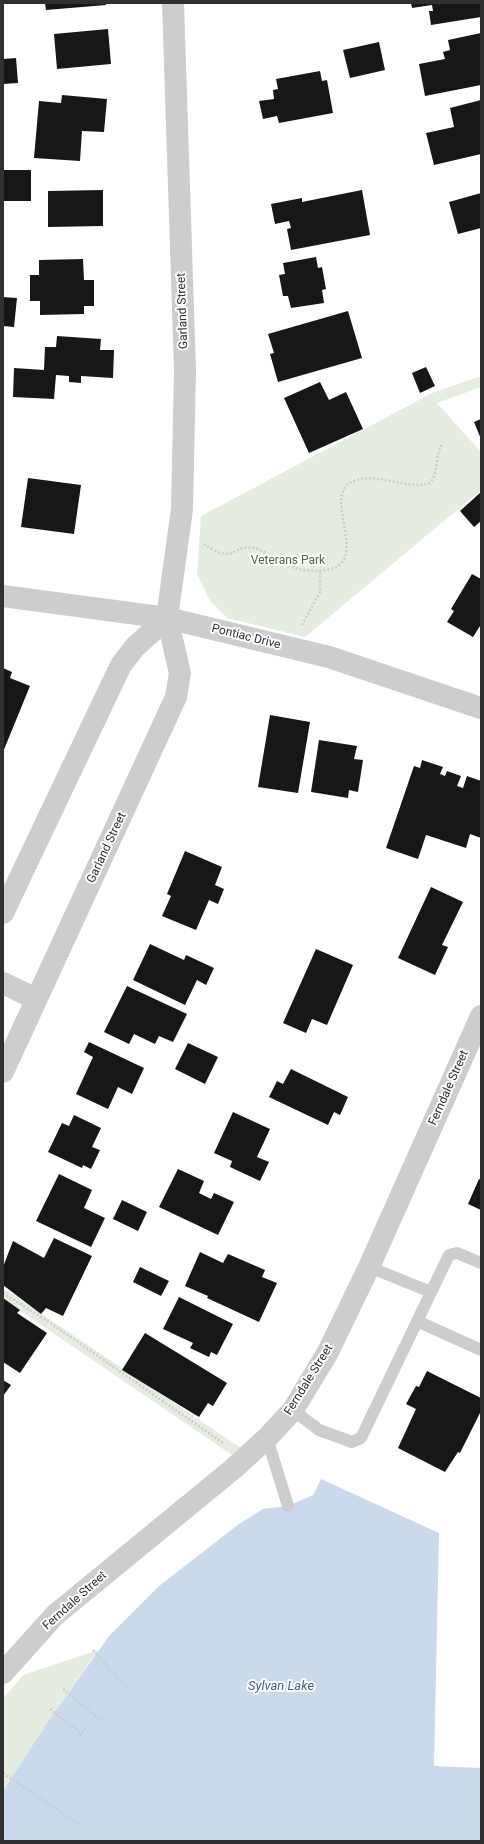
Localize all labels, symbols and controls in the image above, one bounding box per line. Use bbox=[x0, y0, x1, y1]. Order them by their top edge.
street label: Garland Street bbox=[174, 273, 192, 349]
park label: Veterans Park bbox=[251, 554, 325, 568]
street label: Pontiac Drive bbox=[210, 621, 282, 653]
street label: Garland Street bbox=[84, 810, 130, 886]
street label: Ferndale Street bbox=[426, 1048, 472, 1128]
street label: Ferndale Street bbox=[281, 1342, 337, 1418]
street label: Ferndale Street bbox=[40, 1569, 110, 1633]
water label: Sylvan Lake bbox=[248, 1679, 314, 1695]

